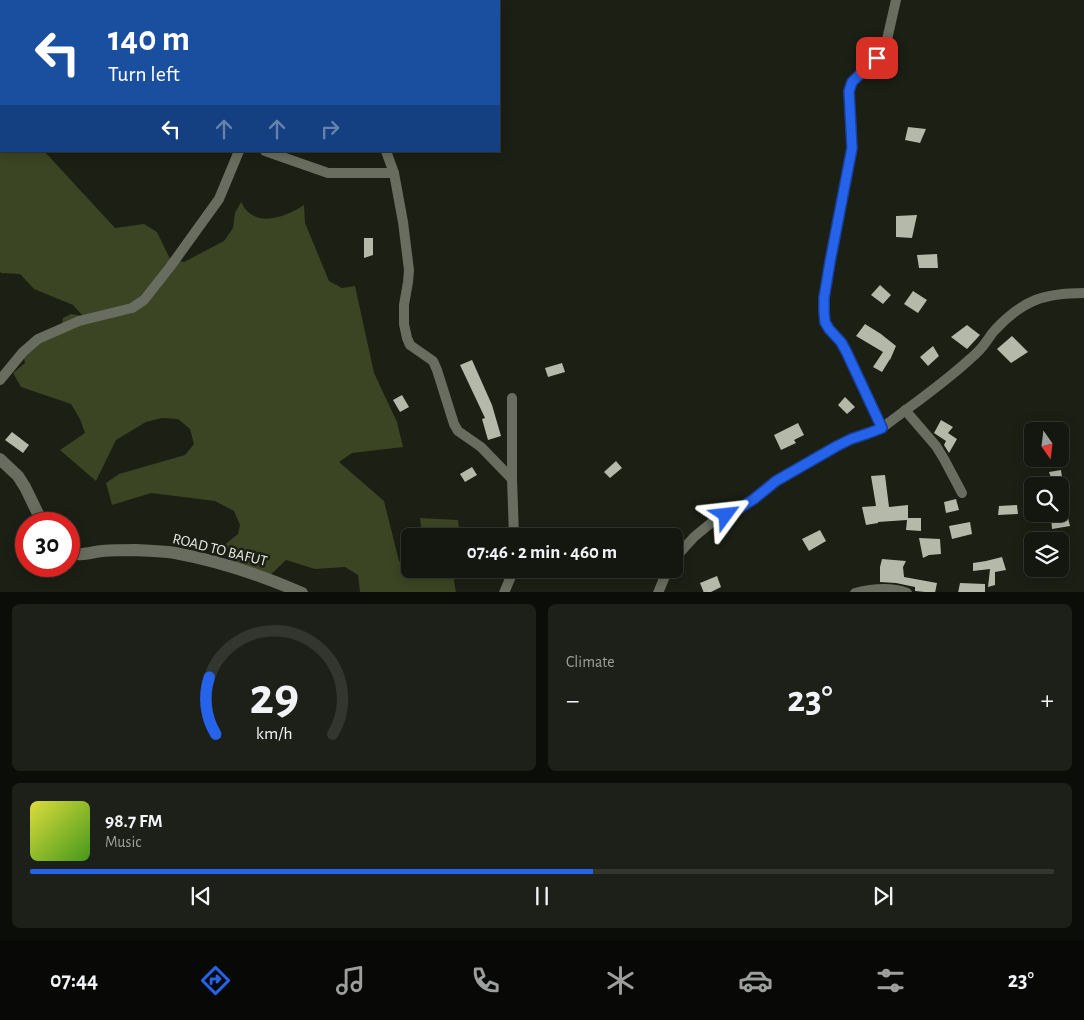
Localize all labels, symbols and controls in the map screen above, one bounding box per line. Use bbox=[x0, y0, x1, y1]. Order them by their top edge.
icon: left bbox=[25, 20, 90, 85]
text: 140 m bbox=[108, 22, 190, 57]
pin bbox=[856, 37, 898, 79]
icon: arrive bbox=[863, 44, 891, 72]
text: Turn left bbox=[108, 63, 180, 85]
icon: left bbox=[157, 115, 185, 143]
icon: ahead bbox=[210, 115, 238, 143]
icon: ahead bbox=[263, 115, 291, 143]
icon: right bbox=[316, 115, 344, 143]
north arrow bbox=[1024, 422, 1069, 468]
map controls bbox=[1024, 422, 1069, 577]
button: search bbox=[1024, 477, 1069, 522]
position arrow bbox=[699, 488, 751, 540]
speed limit sign: 30 bbox=[15, 512, 80, 577]
street label: ROAD TO BAFUT bbox=[171, 531, 270, 569]
button: layers bbox=[1024, 532, 1069, 577]
text: 07:46 · 2 min · 460 m bbox=[467, 543, 617, 562]
text: Climate bbox=[566, 654, 615, 670]
text: 29 bbox=[249, 671, 299, 723]
text: 23° bbox=[787, 681, 833, 719]
text: − bbox=[566, 687, 579, 715]
text: + bbox=[1041, 687, 1054, 715]
text: km/h bbox=[256, 725, 292, 743]
text: 98.7 FM bbox=[105, 812, 163, 831]
text: Music bbox=[105, 834, 141, 850]
icon: previous bbox=[187, 882, 215, 910]
icon: pause bbox=[528, 882, 556, 910]
icon: next bbox=[869, 882, 897, 910]
icon: directions bbox=[198, 963, 233, 998]
icon: music bbox=[333, 963, 368, 998]
icon: phone bbox=[468, 963, 503, 998]
icon: climate bbox=[603, 963, 638, 998]
icon: car bbox=[738, 963, 773, 998]
icon: filters bbox=[873, 963, 908, 998]
text: 07:44 bbox=[50, 969, 98, 991]
text: 23° bbox=[1008, 969, 1034, 991]

